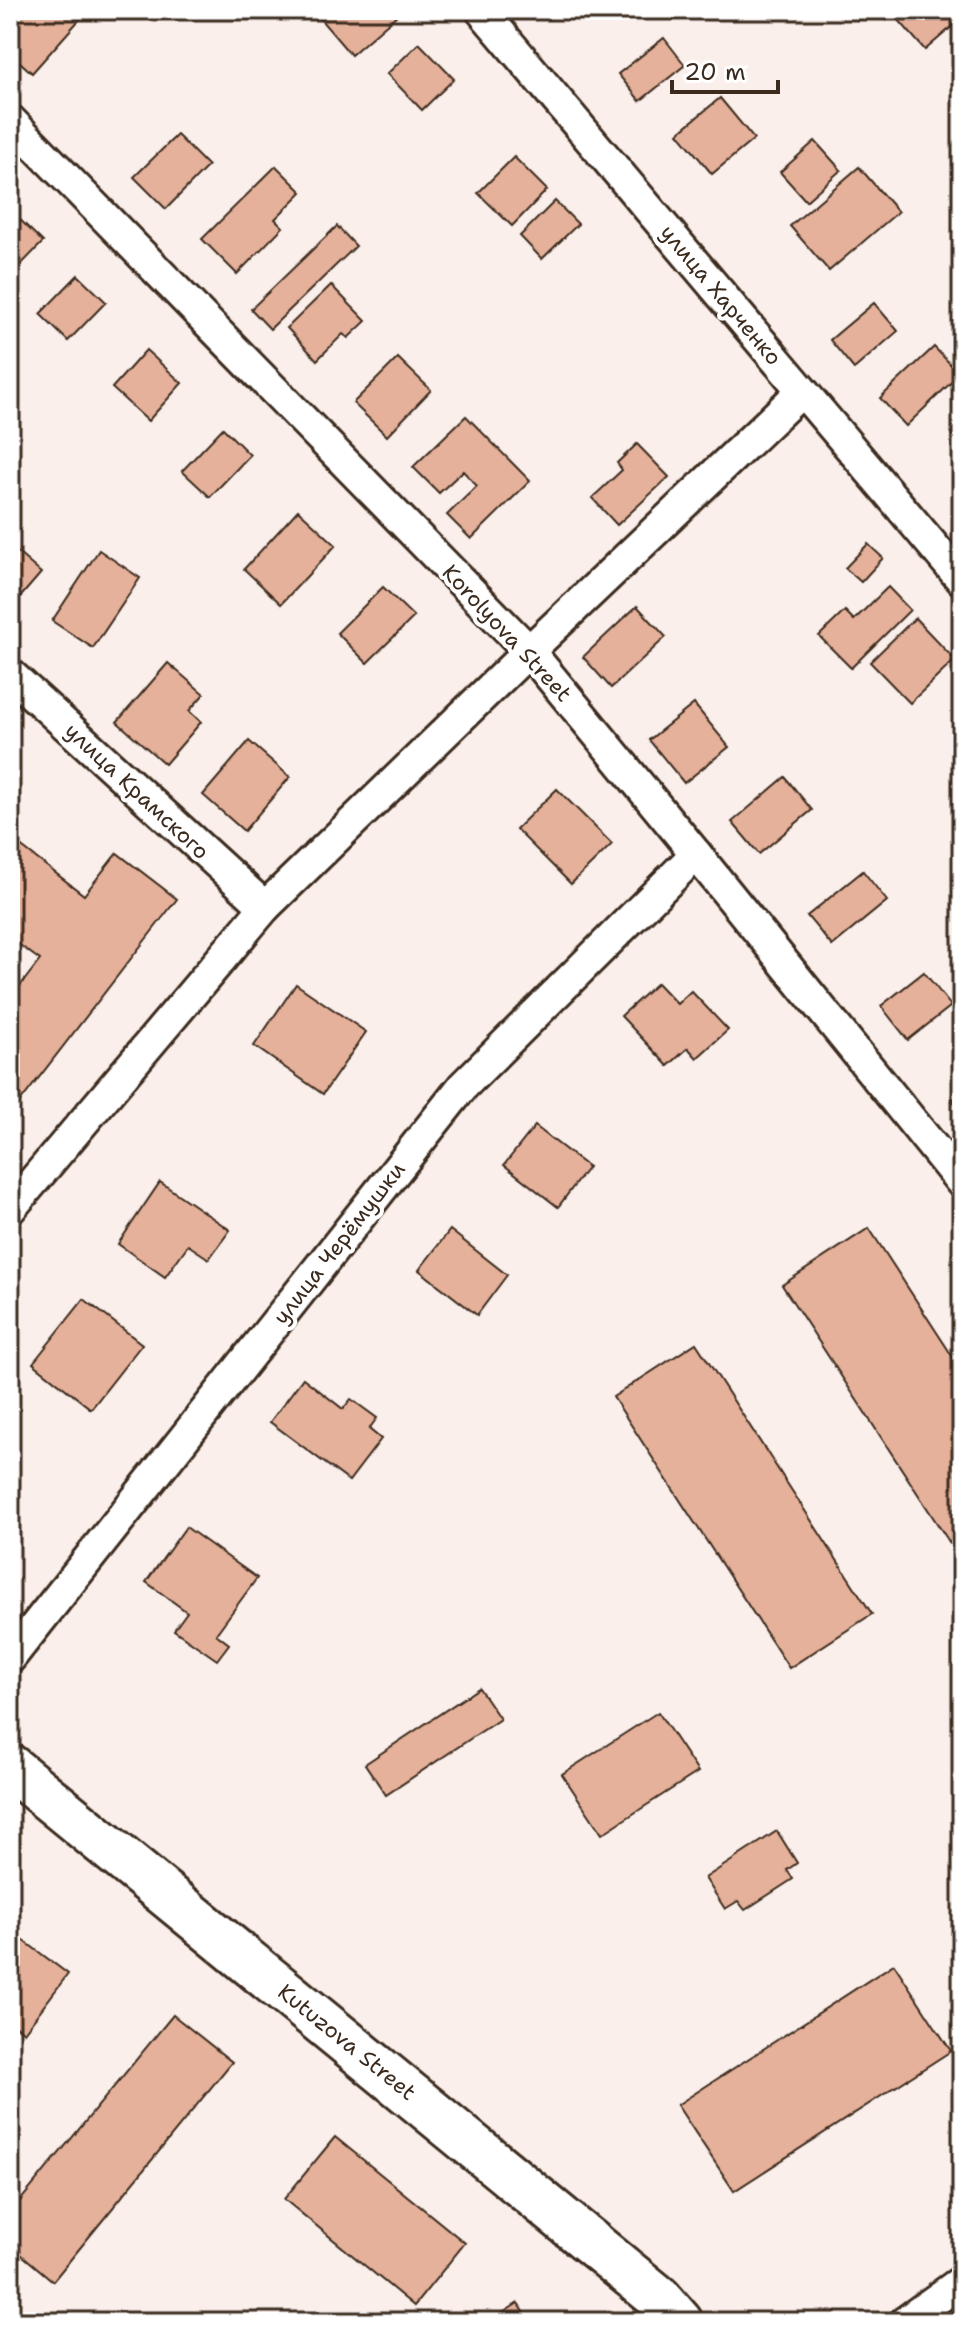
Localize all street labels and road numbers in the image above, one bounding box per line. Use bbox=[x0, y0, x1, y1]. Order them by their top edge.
street label: улица Харченко bbox=[654, 219, 788, 371]
street label: Korolyova Street bbox=[436, 558, 578, 708]
street label: улица Крамского bbox=[58, 716, 216, 866]
street label: улица Черёмушки bbox=[266, 1156, 412, 1330]
street label: Kutuzova Street bbox=[272, 1977, 422, 2107]

